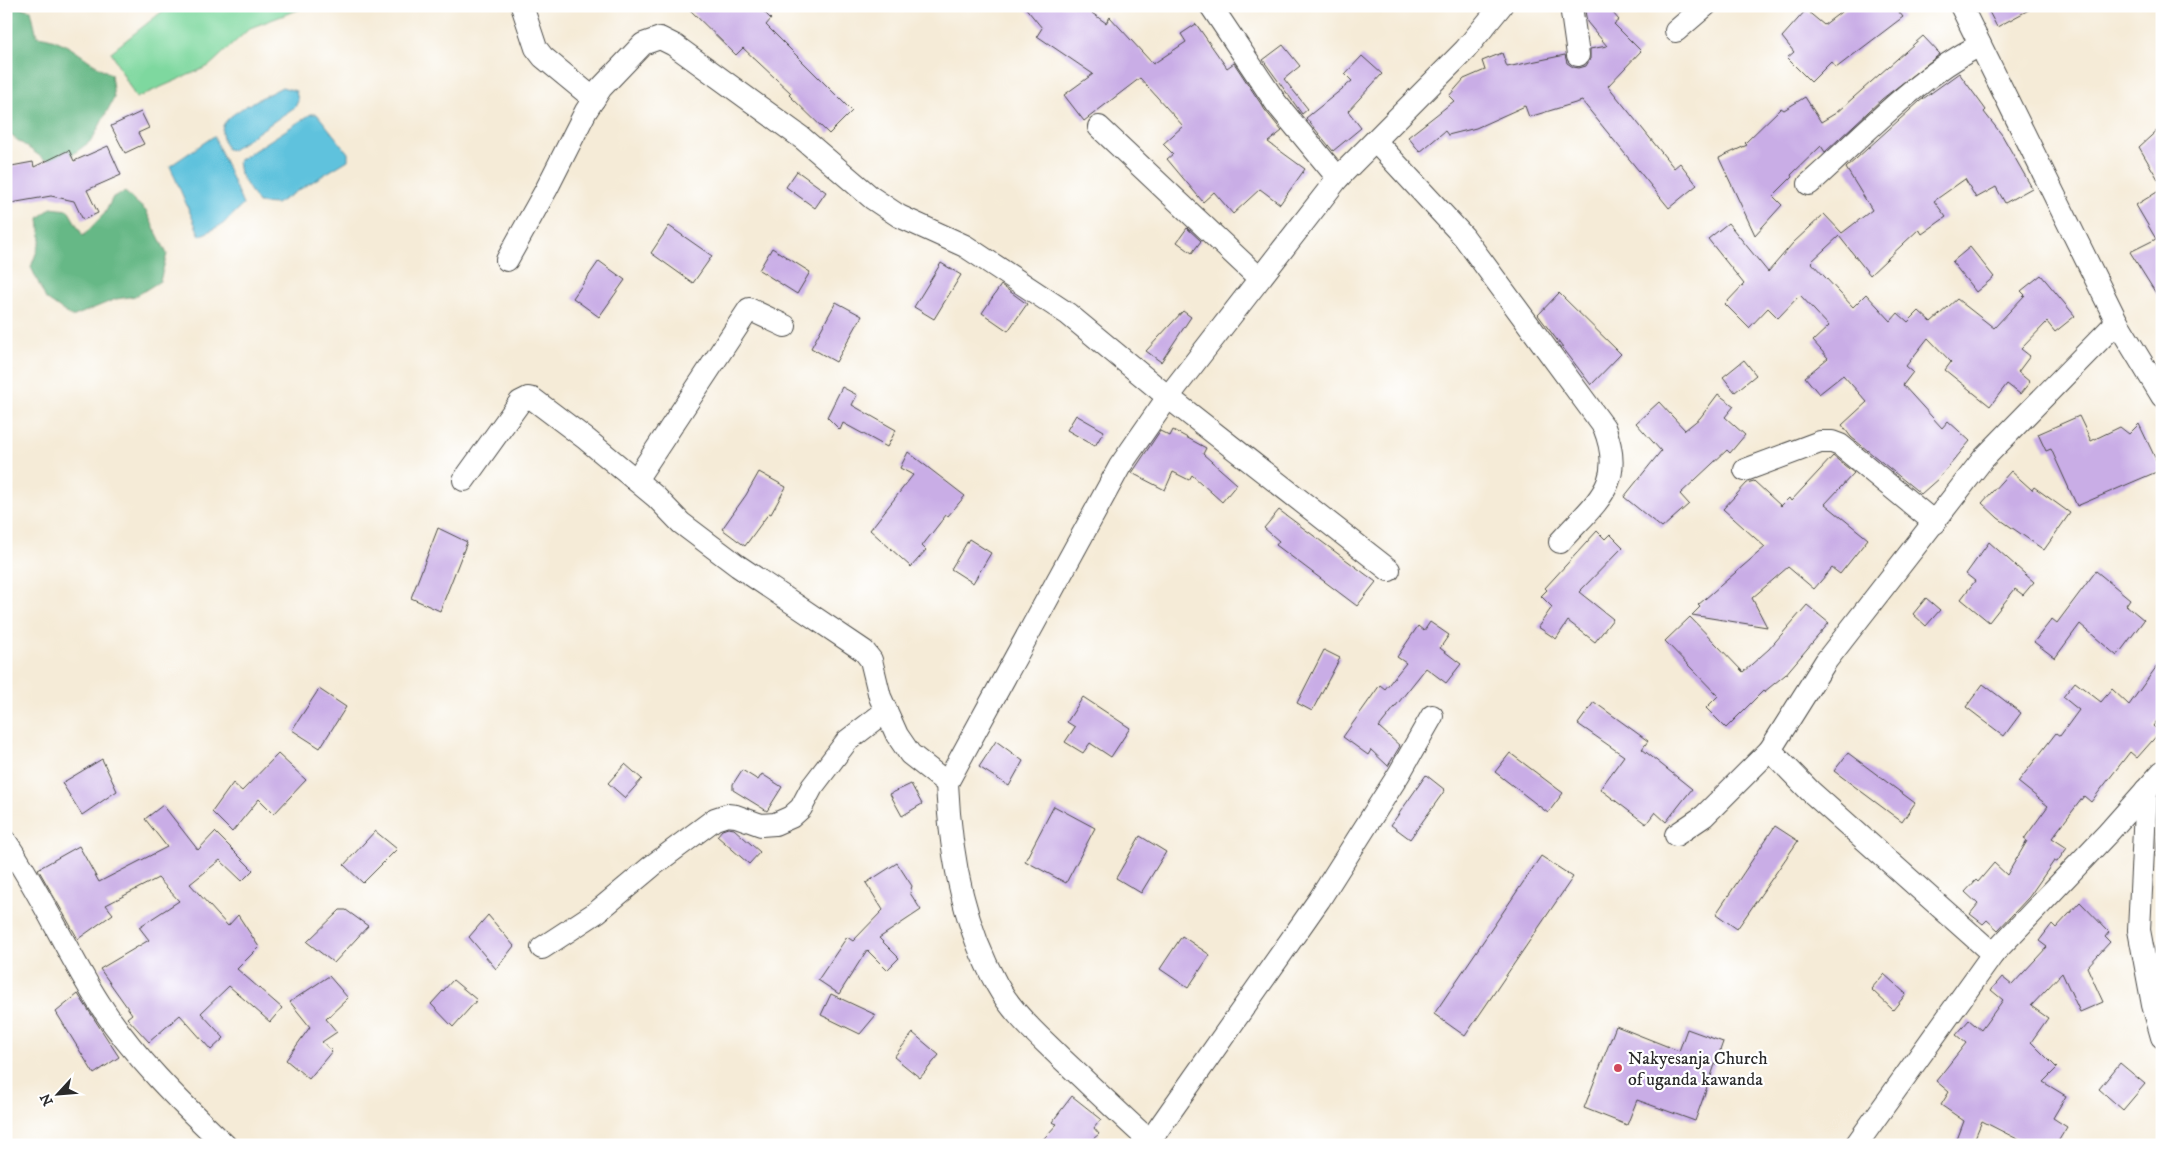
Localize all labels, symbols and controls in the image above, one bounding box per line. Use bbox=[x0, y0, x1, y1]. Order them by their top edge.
place label: Nakyesanja Church of uganda kawanda bbox=[1628, 1048, 1768, 1091]
marker: Nakyesanja Church of uganda kawanda bbox=[1612, 1062, 1624, 1074]
north arrow bbox=[32, 1068, 82, 1118]
text: N bbox=[36, 1090, 58, 1108]

